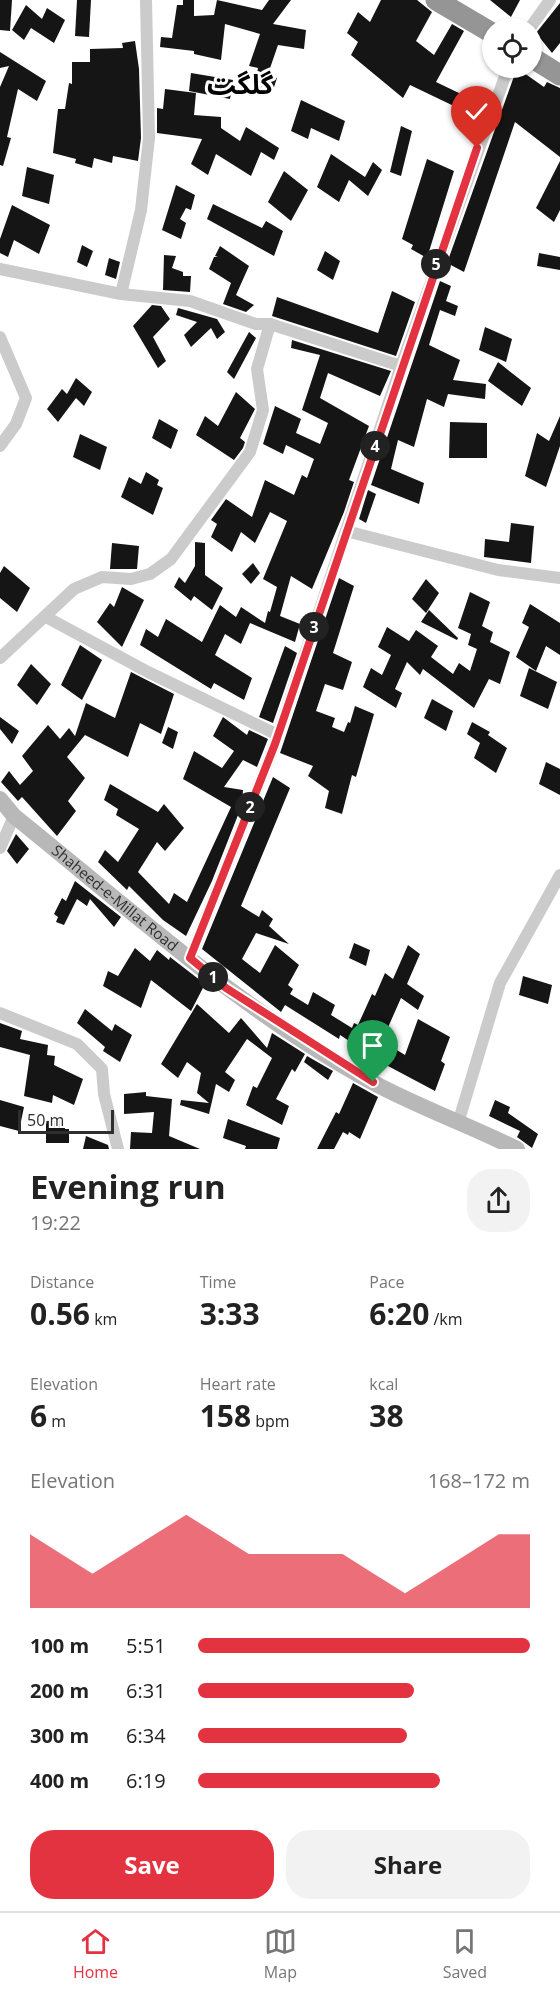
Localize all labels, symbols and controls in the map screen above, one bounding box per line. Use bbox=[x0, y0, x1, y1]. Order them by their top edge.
map controls bbox=[482, 18, 542, 78]
button: locate bbox=[482, 18, 542, 78]
district label: گلگت bbox=[207, 65, 274, 102]
pin bbox=[451, 86, 502, 148]
icon: check bbox=[460, 95, 493, 128]
pin: 5 bbox=[421, 249, 451, 279]
text: 5 bbox=[431, 253, 441, 275]
pin: 4 bbox=[360, 431, 390, 461]
text: 4 bbox=[370, 435, 380, 457]
pin: 3 bbox=[299, 612, 329, 642]
text: 3 bbox=[309, 616, 319, 638]
pin: 2 bbox=[235, 792, 265, 822]
text: 2 bbox=[245, 796, 255, 818]
street label: Shaheed-e-Millat Road bbox=[48, 840, 183, 955]
pin: 1 bbox=[198, 962, 228, 992]
text: 1 bbox=[208, 966, 218, 988]
pin bbox=[347, 1020, 398, 1082]
icon: arrive bbox=[356, 1029, 389, 1062]
scale bar bbox=[18, 1107, 114, 1134]
text: 50 m bbox=[27, 1109, 64, 1131]
text: Evening run bbox=[30, 1164, 226, 1209]
button: share bbox=[467, 1169, 530, 1232]
text: 19:22 bbox=[30, 1209, 81, 1236]
text: Distance bbox=[30, 1271, 94, 1293]
text: Time bbox=[200, 1271, 236, 1293]
text: Pace bbox=[369, 1271, 405, 1293]
text: 0.56 bbox=[30, 1293, 90, 1334]
text: 3:33 bbox=[200, 1293, 260, 1334]
text: 6:20 bbox=[369, 1293, 429, 1334]
text: km bbox=[90, 1308, 117, 1330]
text: /km bbox=[429, 1308, 463, 1330]
text: Elevation bbox=[30, 1373, 98, 1395]
text: Heart rate bbox=[200, 1373, 276, 1395]
text: kcal bbox=[369, 1373, 398, 1395]
text: 6 bbox=[30, 1395, 47, 1436]
text: 158 bbox=[200, 1395, 251, 1436]
text: 38 bbox=[369, 1395, 404, 1436]
text: m bbox=[47, 1410, 66, 1432]
text: bpm bbox=[251, 1410, 290, 1432]
text: Elevation bbox=[30, 1467, 115, 1494]
text: 168–172 m bbox=[428, 1467, 530, 1494]
text: 100 m bbox=[30, 1632, 89, 1659]
text: 5:51 bbox=[126, 1632, 166, 1659]
text: 200 m bbox=[30, 1677, 89, 1704]
text: 6:31 bbox=[126, 1677, 166, 1704]
text: 300 m bbox=[30, 1722, 89, 1749]
text: 6:34 bbox=[126, 1722, 166, 1749]
text: 400 m bbox=[30, 1767, 89, 1794]
text: 6:19 bbox=[126, 1767, 166, 1794]
button: Save bbox=[30, 1830, 274, 1899]
button: Share bbox=[286, 1830, 530, 1899]
tab: Home bbox=[73, 1925, 118, 1983]
tab: Map bbox=[264, 1925, 297, 1983]
tab: Saved bbox=[443, 1925, 487, 1983]

